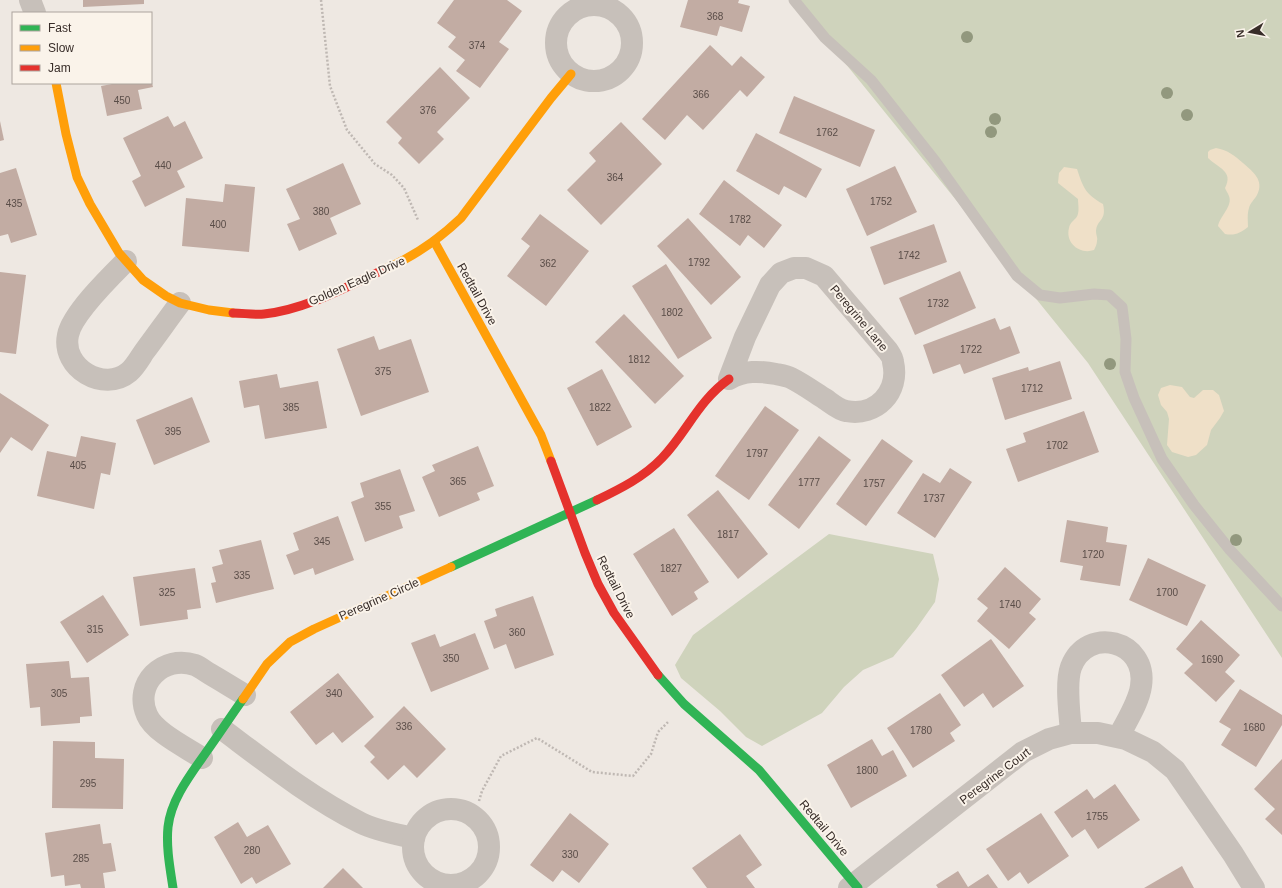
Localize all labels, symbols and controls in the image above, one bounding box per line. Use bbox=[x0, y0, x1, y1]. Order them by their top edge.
house number: 368 bbox=[707, 11, 724, 22]
legend bbox=[12, 12, 152, 84]
north arrow bbox=[1230, 12, 1270, 52]
text: Fast bbox=[48, 21, 72, 35]
text: N bbox=[1234, 29, 1247, 39]
house number: 374 bbox=[469, 40, 486, 51]
text: Slow bbox=[48, 41, 74, 55]
text: Jam bbox=[48, 61, 71, 75]
house number: 366 bbox=[693, 89, 710, 100]
house number: 450 bbox=[114, 95, 131, 106]
house number: 376 bbox=[420, 105, 437, 116]
house number: 1762 bbox=[816, 127, 839, 138]
house number: 440 bbox=[155, 160, 172, 171]
house number: 364 bbox=[607, 172, 624, 183]
house number: 1752 bbox=[870, 196, 893, 207]
house number: 435 bbox=[6, 198, 23, 209]
house number: 380 bbox=[313, 206, 330, 217]
house number: 1782 bbox=[729, 214, 752, 225]
house number: 400 bbox=[210, 219, 227, 230]
house number: 1742 bbox=[898, 250, 921, 261]
street label: Golden Eagle Drive bbox=[307, 253, 408, 309]
house number: 1792 bbox=[688, 257, 711, 268]
house number: 362 bbox=[540, 258, 557, 269]
street label: Redtail Drive bbox=[454, 261, 500, 328]
street label: Peregrine Lane bbox=[827, 282, 891, 354]
house number: 1732 bbox=[927, 298, 950, 309]
house number: 1802 bbox=[661, 307, 684, 318]
house number: 1722 bbox=[960, 344, 983, 355]
house number: 1812 bbox=[628, 354, 651, 365]
house number: 375 bbox=[375, 366, 392, 377]
house number: 1712 bbox=[1021, 383, 1044, 394]
house number: 385 bbox=[283, 402, 300, 413]
house number: 1822 bbox=[589, 402, 612, 413]
house number: 395 bbox=[165, 426, 182, 437]
house number: 1702 bbox=[1046, 440, 1069, 451]
house number: 1797 bbox=[746, 448, 769, 459]
house number: 405 bbox=[70, 460, 87, 471]
house number: 365 bbox=[450, 476, 467, 487]
house number: 1777 bbox=[798, 477, 821, 488]
house number: 1757 bbox=[863, 478, 886, 489]
house number: 1737 bbox=[923, 493, 946, 504]
house number: 355 bbox=[375, 501, 392, 512]
house number: 1817 bbox=[717, 529, 740, 540]
house number: 345 bbox=[314, 536, 331, 547]
house number: 1720 bbox=[1082, 549, 1105, 560]
street label: Redtail Drive bbox=[594, 553, 638, 621]
house number: 1827 bbox=[660, 563, 683, 574]
house number: 335 bbox=[234, 570, 251, 581]
street label: Peregrine Circle bbox=[337, 575, 421, 623]
house number: 325 bbox=[159, 587, 176, 598]
house number: 1700 bbox=[1156, 587, 1179, 598]
house number: 1740 bbox=[999, 599, 1022, 610]
house number: 315 bbox=[87, 624, 104, 635]
house number: 360 bbox=[509, 627, 526, 638]
house number: 350 bbox=[443, 653, 460, 664]
house number: 1690 bbox=[1201, 654, 1224, 665]
house number: 305 bbox=[51, 688, 68, 699]
house number: 340 bbox=[326, 688, 343, 699]
house number: 336 bbox=[396, 721, 413, 732]
house number: 1680 bbox=[1243, 722, 1266, 733]
house number: 1780 bbox=[910, 725, 933, 736]
street label: Peregrine Court bbox=[957, 745, 1034, 807]
house number: 1800 bbox=[856, 765, 879, 776]
house number: 295 bbox=[80, 778, 97, 789]
street label: Redtail Drive bbox=[797, 797, 852, 859]
house number: 1755 bbox=[1086, 811, 1109, 822]
house number: 280 bbox=[244, 845, 261, 856]
house number: 330 bbox=[562, 849, 579, 860]
house number: 285 bbox=[73, 853, 90, 864]

